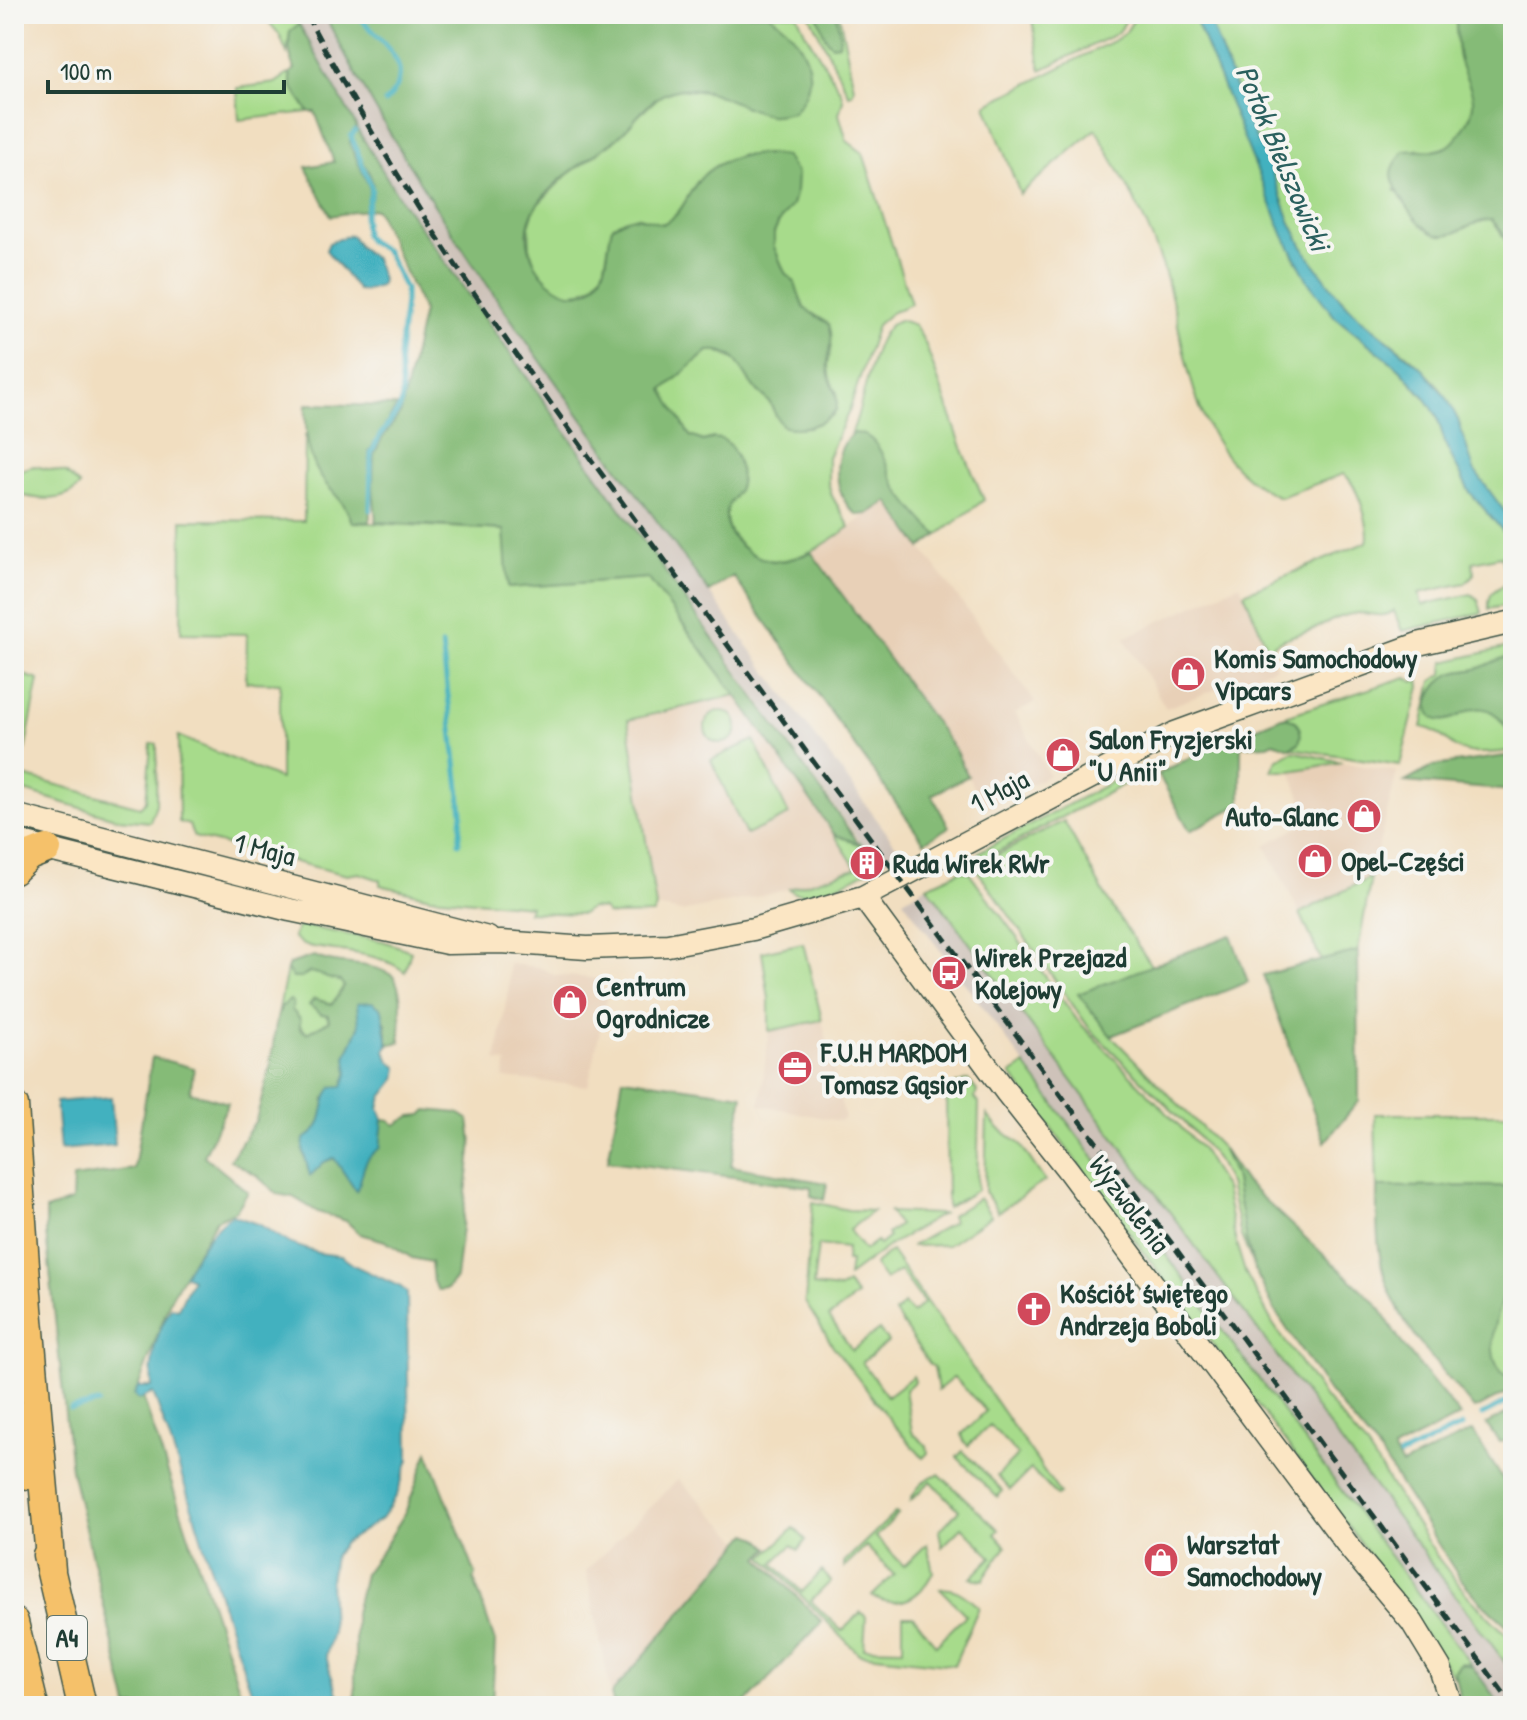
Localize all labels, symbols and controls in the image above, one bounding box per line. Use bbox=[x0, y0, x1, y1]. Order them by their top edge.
scale bar bbox=[48, 44, 284, 94]
text: 100 m bbox=[60, 55, 112, 87]
water label: Potok Bielszowicki bbox=[1227, 59, 1342, 260]
place label: Komis Samochodowy Vipcars bbox=[1214, 639, 1418, 710]
shop icon: Komis Samochodowy Vipcars bbox=[1169, 655, 1207, 693]
place label: Salon Fryzjerski "U Anii" bbox=[1089, 720, 1253, 790]
shop icon: Salon Fryzjerski "U Anii" bbox=[1044, 736, 1082, 774]
street label: 1 Maja bbox=[963, 760, 1035, 822]
place label: Auto-Glanc bbox=[1226, 797, 1339, 835]
shop icon: Auto-Glanc bbox=[1345, 797, 1383, 835]
street label: 1 Maja bbox=[230, 823, 300, 875]
shop icon: Opel-Części bbox=[1296, 842, 1334, 880]
place label: Opel-Części bbox=[1341, 842, 1465, 881]
building icon: Ruda Wirek RWr bbox=[848, 844, 886, 882]
place label: Ruda Wirek RWr bbox=[893, 844, 1050, 882]
place label: Wirek Przejazd Kolejowy bbox=[975, 938, 1126, 1009]
bus stop icon: Wirek Przejazd Kolejowy bbox=[930, 954, 968, 992]
place label: Centrum Ogrodnicze bbox=[596, 967, 711, 1038]
shop icon: Centrum Ogrodnicze bbox=[551, 983, 589, 1021]
place label: F.U.H MARDOM Tomasz Gąsior bbox=[820, 1033, 968, 1103]
office icon: F.U.H MARDOM Tomasz Gąsior bbox=[776, 1049, 814, 1087]
street label: Wyzwolenia bbox=[1081, 1147, 1179, 1261]
place label: Kościół świętego Andrzeja Boboli bbox=[1060, 1274, 1229, 1344]
church icon: Kościół świętego Andrzeja Boboli bbox=[1015, 1290, 1053, 1328]
place label: Warsztat Samochodowy bbox=[1187, 1525, 1322, 1596]
shop icon: Warsztat Samochodowy bbox=[1142, 1541, 1180, 1579]
road number: A4 bbox=[47, 1616, 87, 1660]

